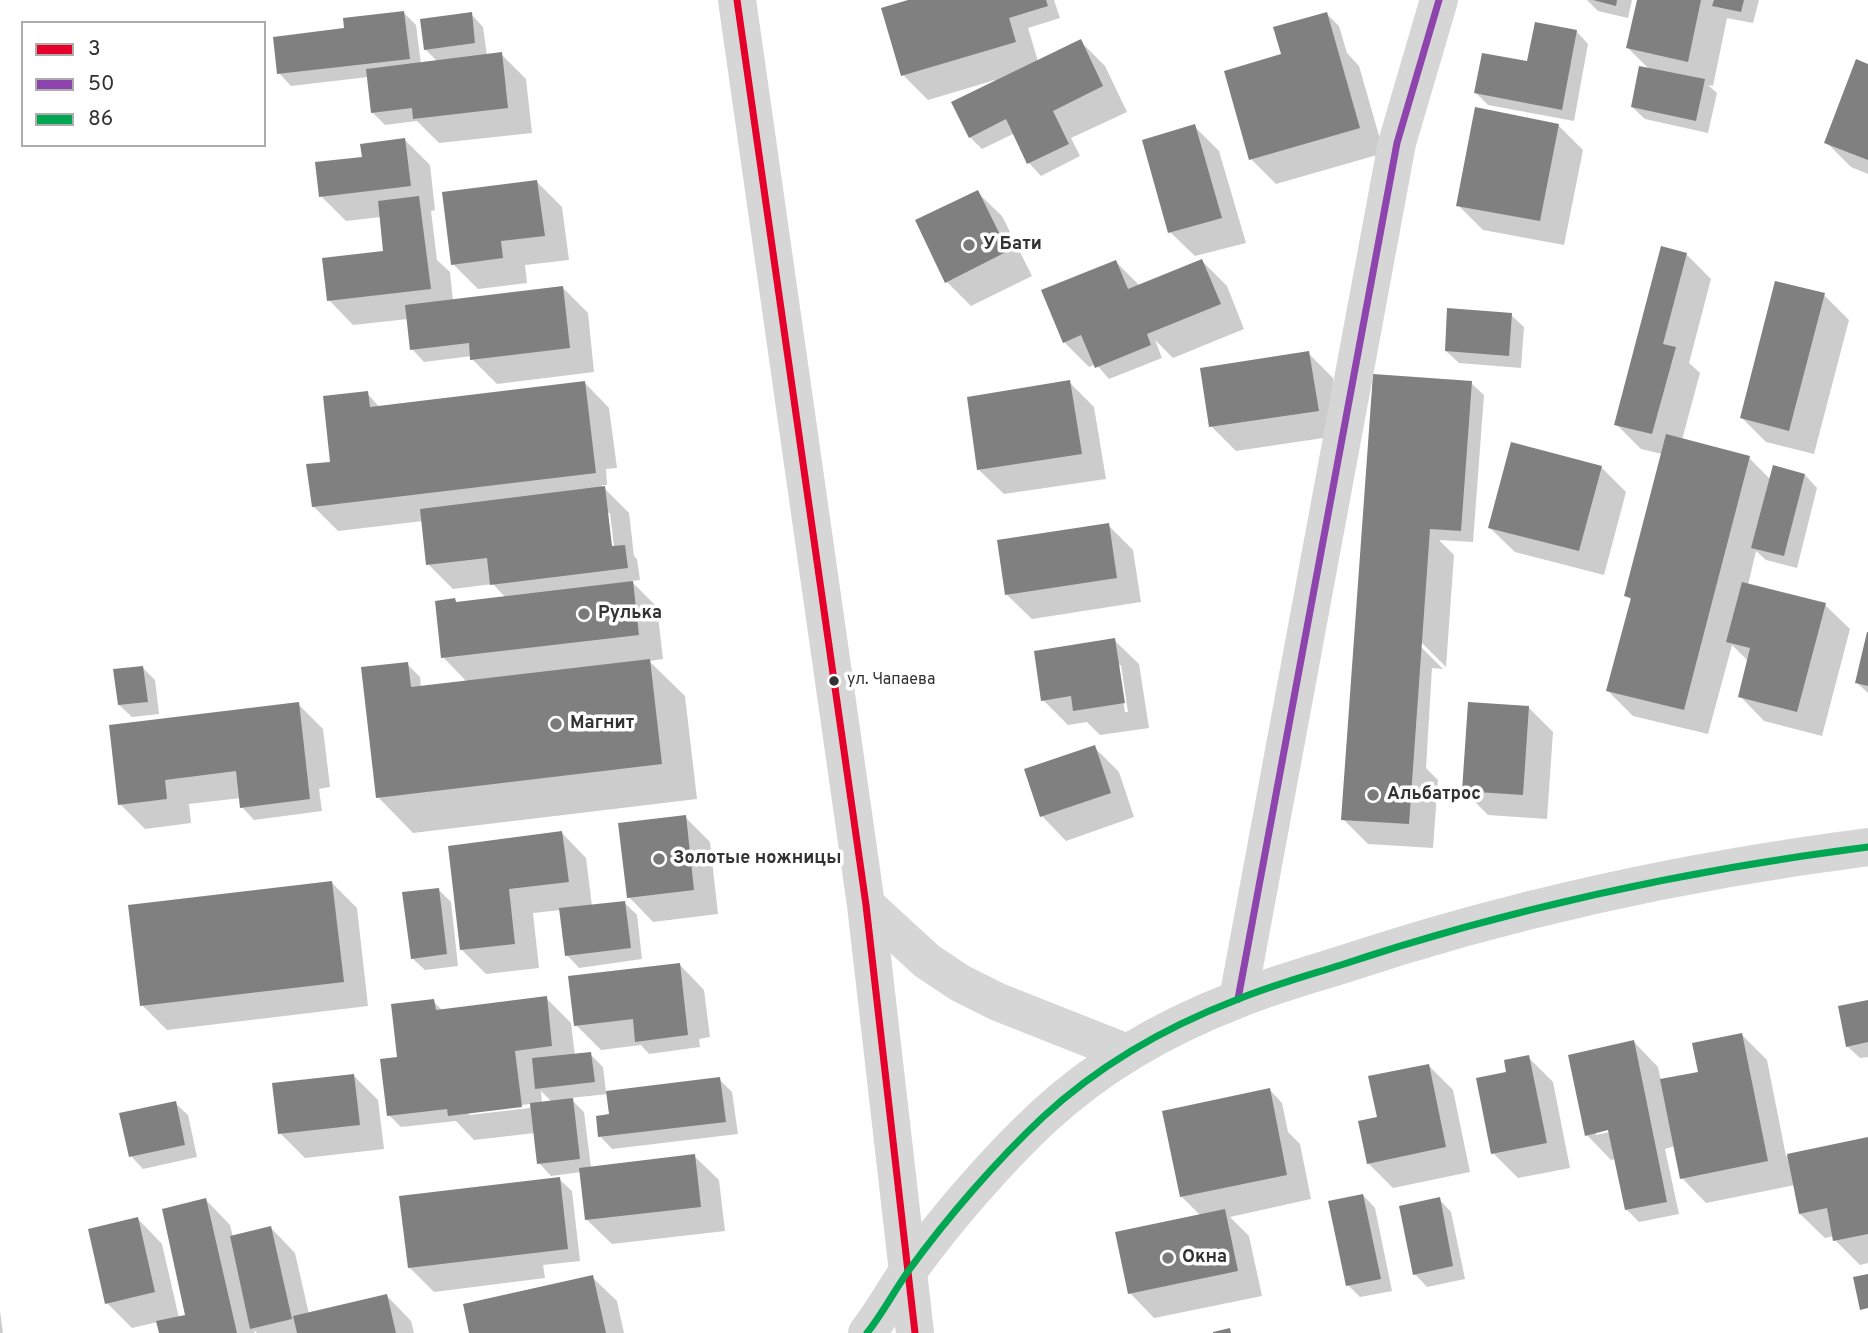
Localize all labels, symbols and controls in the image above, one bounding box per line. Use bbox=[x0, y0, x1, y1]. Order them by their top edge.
legend bbox=[21, 21, 266, 147]
text: 3 bbox=[88, 36, 101, 63]
text: 50 bbox=[88, 71, 114, 98]
text: 86 bbox=[88, 106, 113, 133]
place label: У Бати bbox=[983, 234, 1042, 256]
marker: У Бати bbox=[961, 237, 977, 253]
place label: Рулька bbox=[598, 603, 662, 625]
marker: Рулька bbox=[576, 606, 592, 622]
place label: ул. Чапаева bbox=[847, 671, 935, 691]
marker: ул. Чапаева bbox=[827, 674, 841, 688]
place label: Магнит bbox=[570, 713, 634, 735]
marker: Магнит bbox=[548, 716, 564, 732]
place label: Альбатрос bbox=[1387, 784, 1481, 806]
marker: Альбатрос bbox=[1365, 787, 1381, 803]
place label: Золотые ножницы bbox=[673, 848, 841, 870]
marker: Золотые ножницы bbox=[651, 851, 667, 867]
place label: Окна bbox=[1182, 1247, 1227, 1269]
marker: Окна bbox=[1160, 1250, 1176, 1266]

